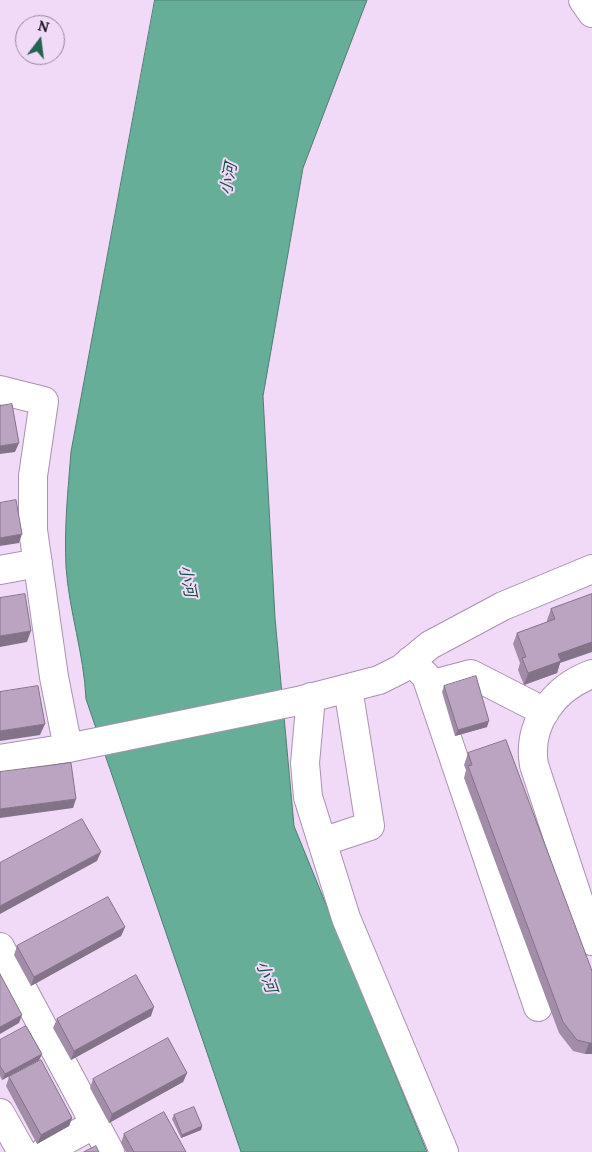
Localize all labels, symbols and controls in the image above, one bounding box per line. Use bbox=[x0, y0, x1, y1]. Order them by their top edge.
north arrow bbox=[15, 15, 65, 65]
text: N bbox=[36, 16, 51, 37]
water label: 小河 bbox=[217, 161, 241, 197]
water label: 小河 bbox=[175, 563, 199, 599]
water label: 小河 bbox=[252, 959, 280, 995]

